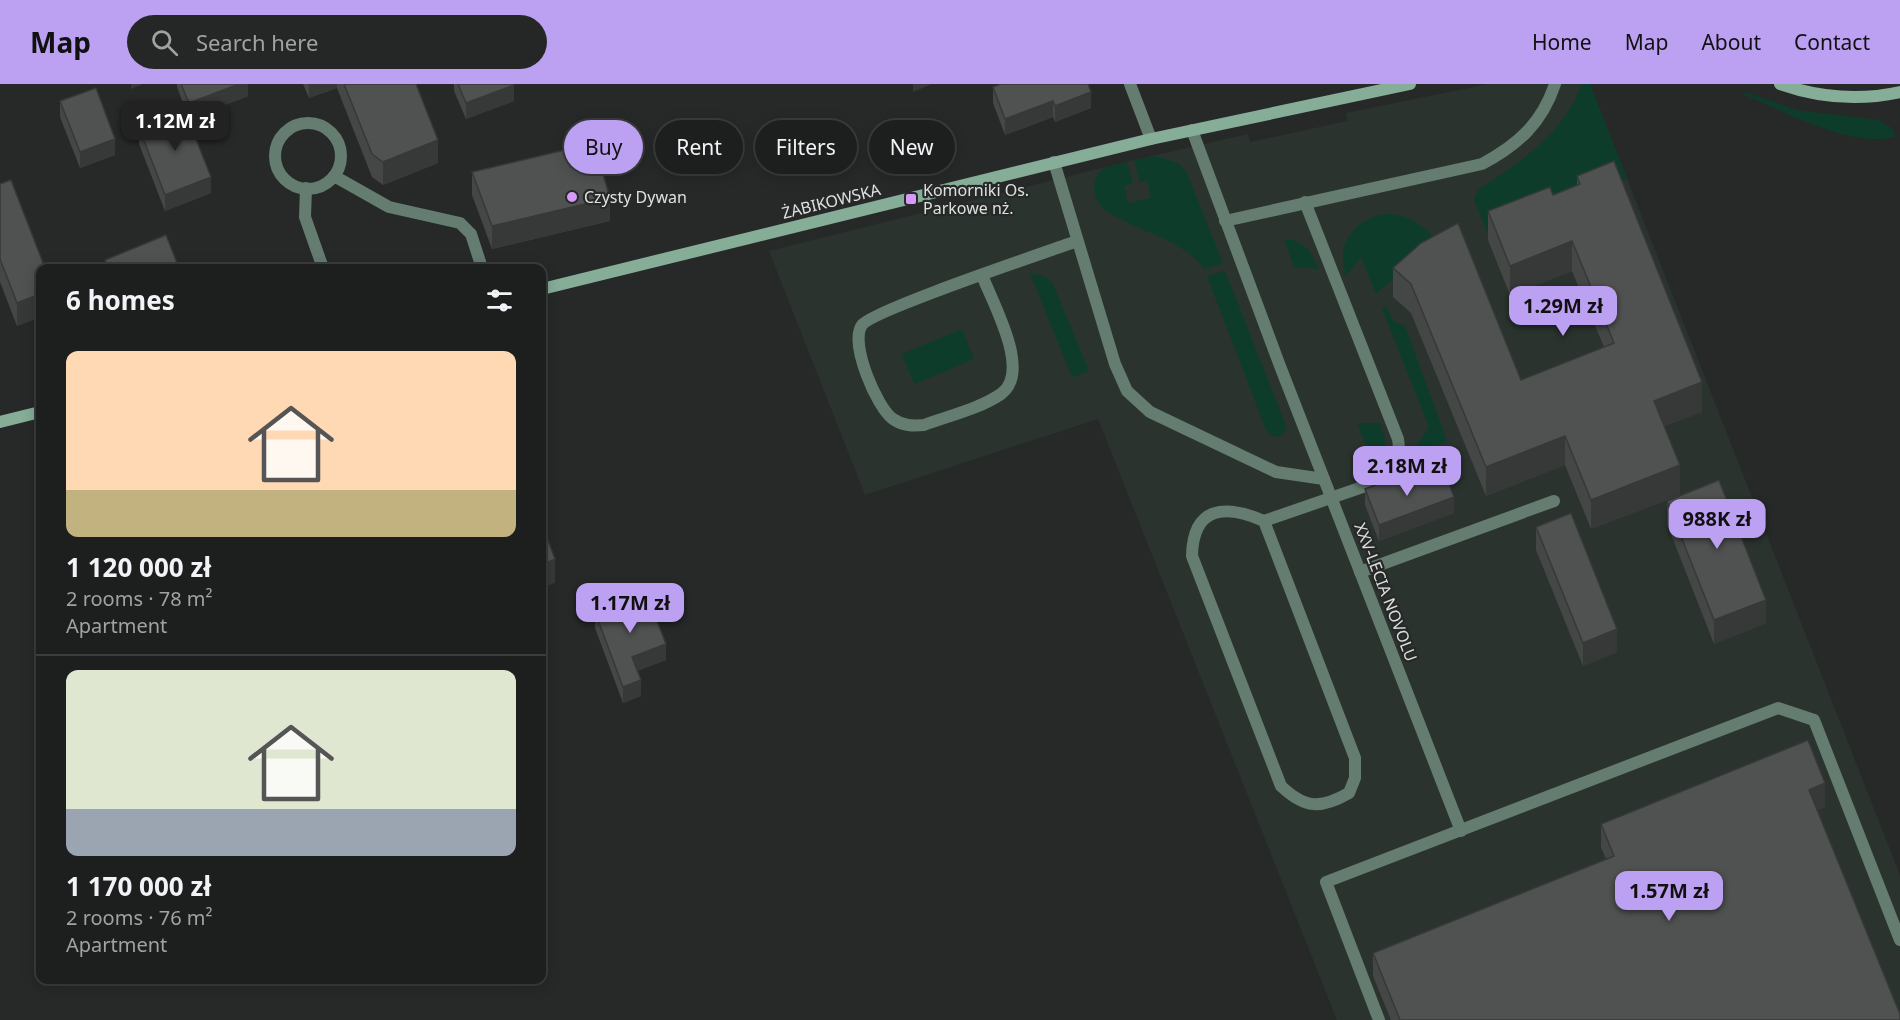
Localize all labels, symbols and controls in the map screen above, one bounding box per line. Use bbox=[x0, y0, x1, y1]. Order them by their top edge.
search box bbox=[127, 15, 547, 69]
text: Map bbox=[30, 23, 91, 61]
icon: search bbox=[148, 26, 181, 59]
text: Search here bbox=[196, 27, 318, 57]
text: Home bbox=[1532, 28, 1592, 56]
text: Map bbox=[1625, 28, 1668, 56]
text: About bbox=[1701, 28, 1761, 56]
text: Contact bbox=[1794, 28, 1870, 56]
pin: 1.12M zł bbox=[113, 101, 237, 152]
text: 1.12M zł bbox=[135, 107, 215, 134]
chip: Buy bbox=[564, 120, 643, 174]
chip: Rent bbox=[655, 120, 743, 174]
chip: Filters bbox=[755, 120, 857, 174]
chip: New bbox=[869, 120, 955, 174]
street label: ŻABIKOWSKA bbox=[779, 178, 883, 224]
place label: Komorniki Os. Parkowe nż. bbox=[923, 179, 1029, 219]
place label: Czysty Dywan bbox=[584, 186, 687, 208]
marker: Czysty Dywan bbox=[565, 190, 579, 204]
marker: Komorniki Os. Parkowe nż. bbox=[904, 192, 918, 206]
text: 6 homes bbox=[66, 282, 175, 318]
icon: filters bbox=[483, 284, 516, 317]
pin: 1.29M zł bbox=[1501, 286, 1625, 337]
text: 1.29M zł bbox=[1523, 292, 1603, 319]
icon: home bbox=[237, 390, 345, 498]
pin: 2.18M zł bbox=[1345, 446, 1469, 497]
text: 2.18M zł bbox=[1367, 452, 1447, 479]
pin: 988K zł bbox=[1662, 499, 1772, 550]
text: 988K zł bbox=[1683, 505, 1751, 532]
street label: XXV-LECIA NOVOLU bbox=[1349, 519, 1423, 665]
text: 1 120 000 zł bbox=[66, 549, 211, 585]
pin: 1.17M zł bbox=[568, 583, 692, 634]
text: 2 rooms · 78 m² bbox=[66, 585, 213, 612]
text: 1.17M zł bbox=[590, 589, 670, 616]
text: Apartment bbox=[66, 612, 167, 639]
icon: home bbox=[237, 709, 345, 817]
text: 1 170 000 zł bbox=[66, 868, 211, 904]
pin: 1.57M zł bbox=[1607, 871, 1731, 922]
text: 1.57M zł bbox=[1629, 877, 1709, 904]
text: 2 rooms · 76 m² bbox=[66, 904, 213, 931]
text: Apartment bbox=[66, 931, 167, 958]

